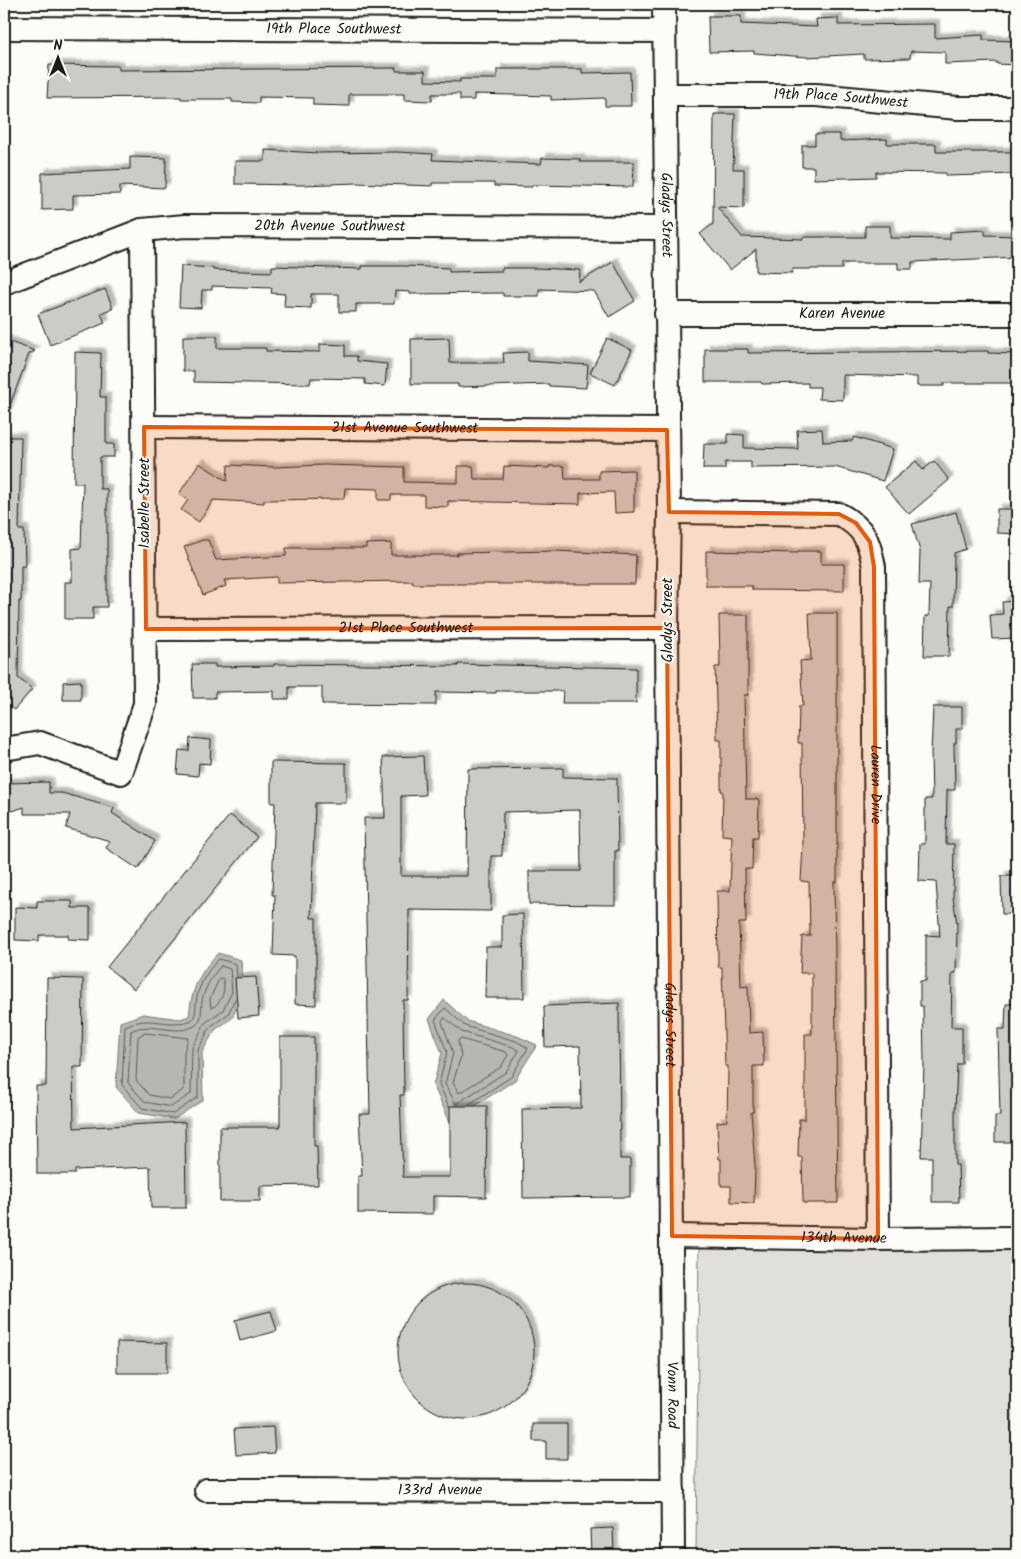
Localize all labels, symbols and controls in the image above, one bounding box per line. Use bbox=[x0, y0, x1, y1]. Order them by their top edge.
street label: 19th Place Southwest bbox=[266, 17, 402, 42]
north arrow bbox=[32, 32, 82, 82]
text: N bbox=[54, 35, 63, 57]
street label: 19th Place Southwest bbox=[773, 83, 909, 115]
street label: Gladys Street bbox=[654, 172, 678, 258]
street label: 20th Avenue Southwest bbox=[254, 214, 406, 239]
street label: Karen Avenue bbox=[799, 302, 885, 326]
street label: 21st Avenue Southwest bbox=[332, 416, 479, 441]
street label: Isabelle Street bbox=[133, 457, 157, 548]
street label: Gladys Street bbox=[656, 577, 680, 662]
street label: 21st Place Southwest bbox=[339, 616, 474, 641]
street label: Lauren Drive bbox=[863, 745, 888, 824]
street label: Gladys Street bbox=[657, 982, 682, 1068]
street label: 134th Avenue bbox=[801, 1226, 887, 1251]
street label: Vonn Road bbox=[660, 1361, 684, 1429]
street label: 133rd Avenue bbox=[398, 1478, 483, 1503]

